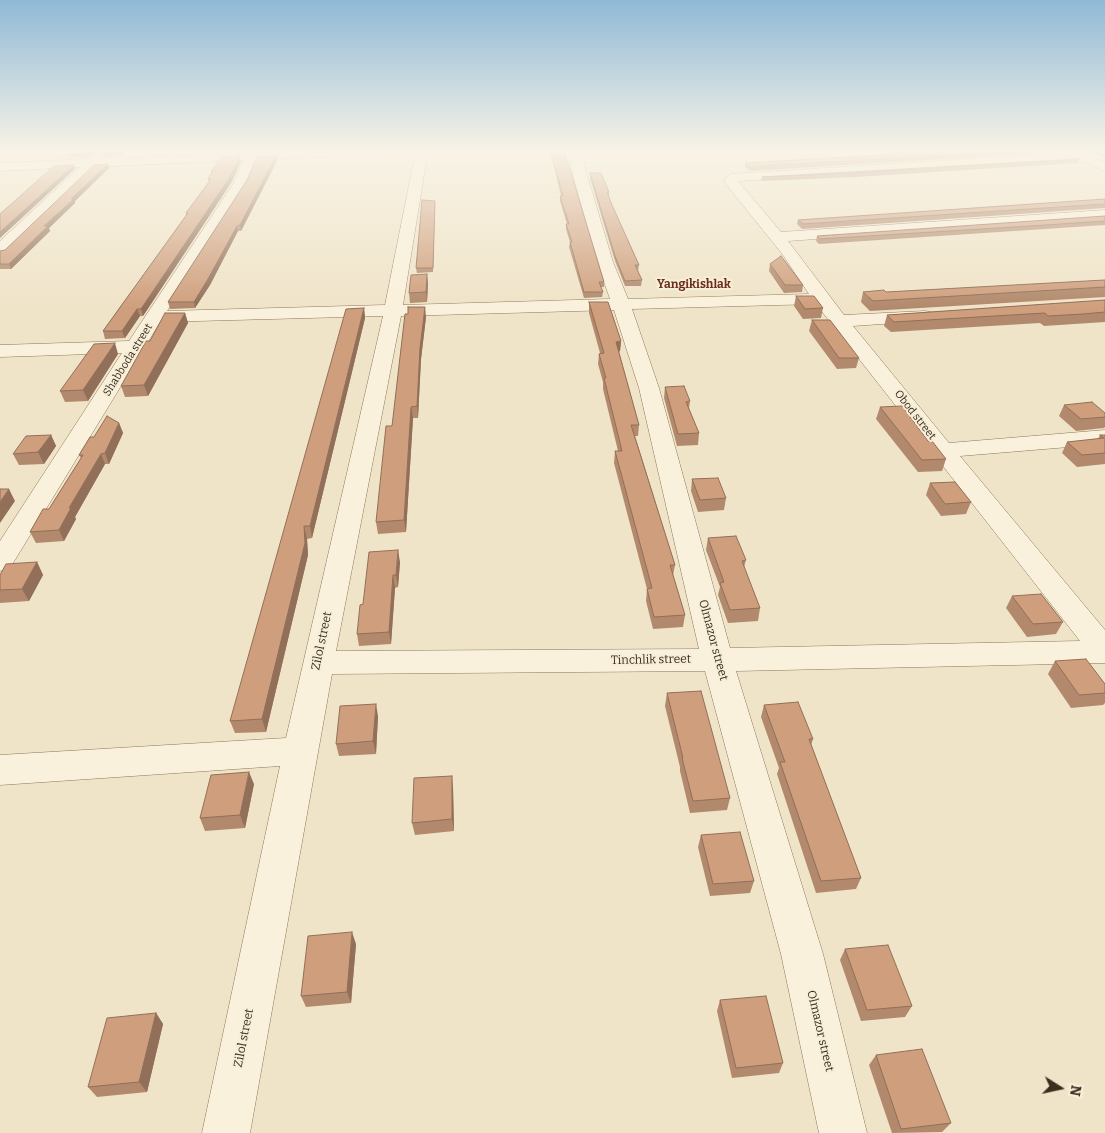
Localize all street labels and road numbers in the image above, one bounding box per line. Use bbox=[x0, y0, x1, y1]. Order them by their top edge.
street label: Shabboda street bbox=[100, 321, 156, 399]
street label: Obod street bbox=[892, 388, 938, 442]
street label: Olmazor street bbox=[695, 598, 731, 682]
street label: Zilol street bbox=[309, 610, 335, 672]
street label: Tinchlik street bbox=[611, 652, 691, 668]
street label: Olmazor street bbox=[804, 989, 836, 1073]
street label: Zilol street bbox=[231, 1007, 257, 1069]

